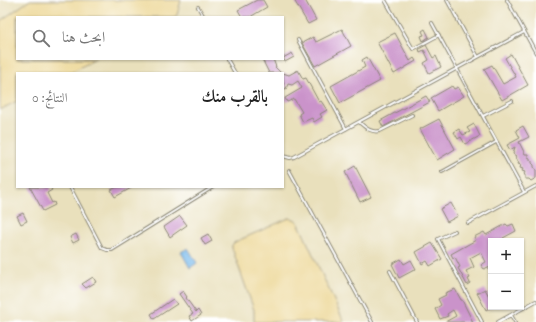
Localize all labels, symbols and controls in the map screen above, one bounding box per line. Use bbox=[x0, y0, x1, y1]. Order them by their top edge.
search box bbox=[16, 16, 284, 60]
icon: search bbox=[30, 27, 52, 49]
text: ابحث هنا bbox=[62, 28, 105, 47]
text: بالقرب منك bbox=[202, 86, 268, 107]
text: النتائج: 0 bbox=[32, 90, 67, 106]
map controls bbox=[488, 238, 524, 310]
button: + bbox=[488, 238, 524, 274]
button: − bbox=[488, 274, 524, 310]

